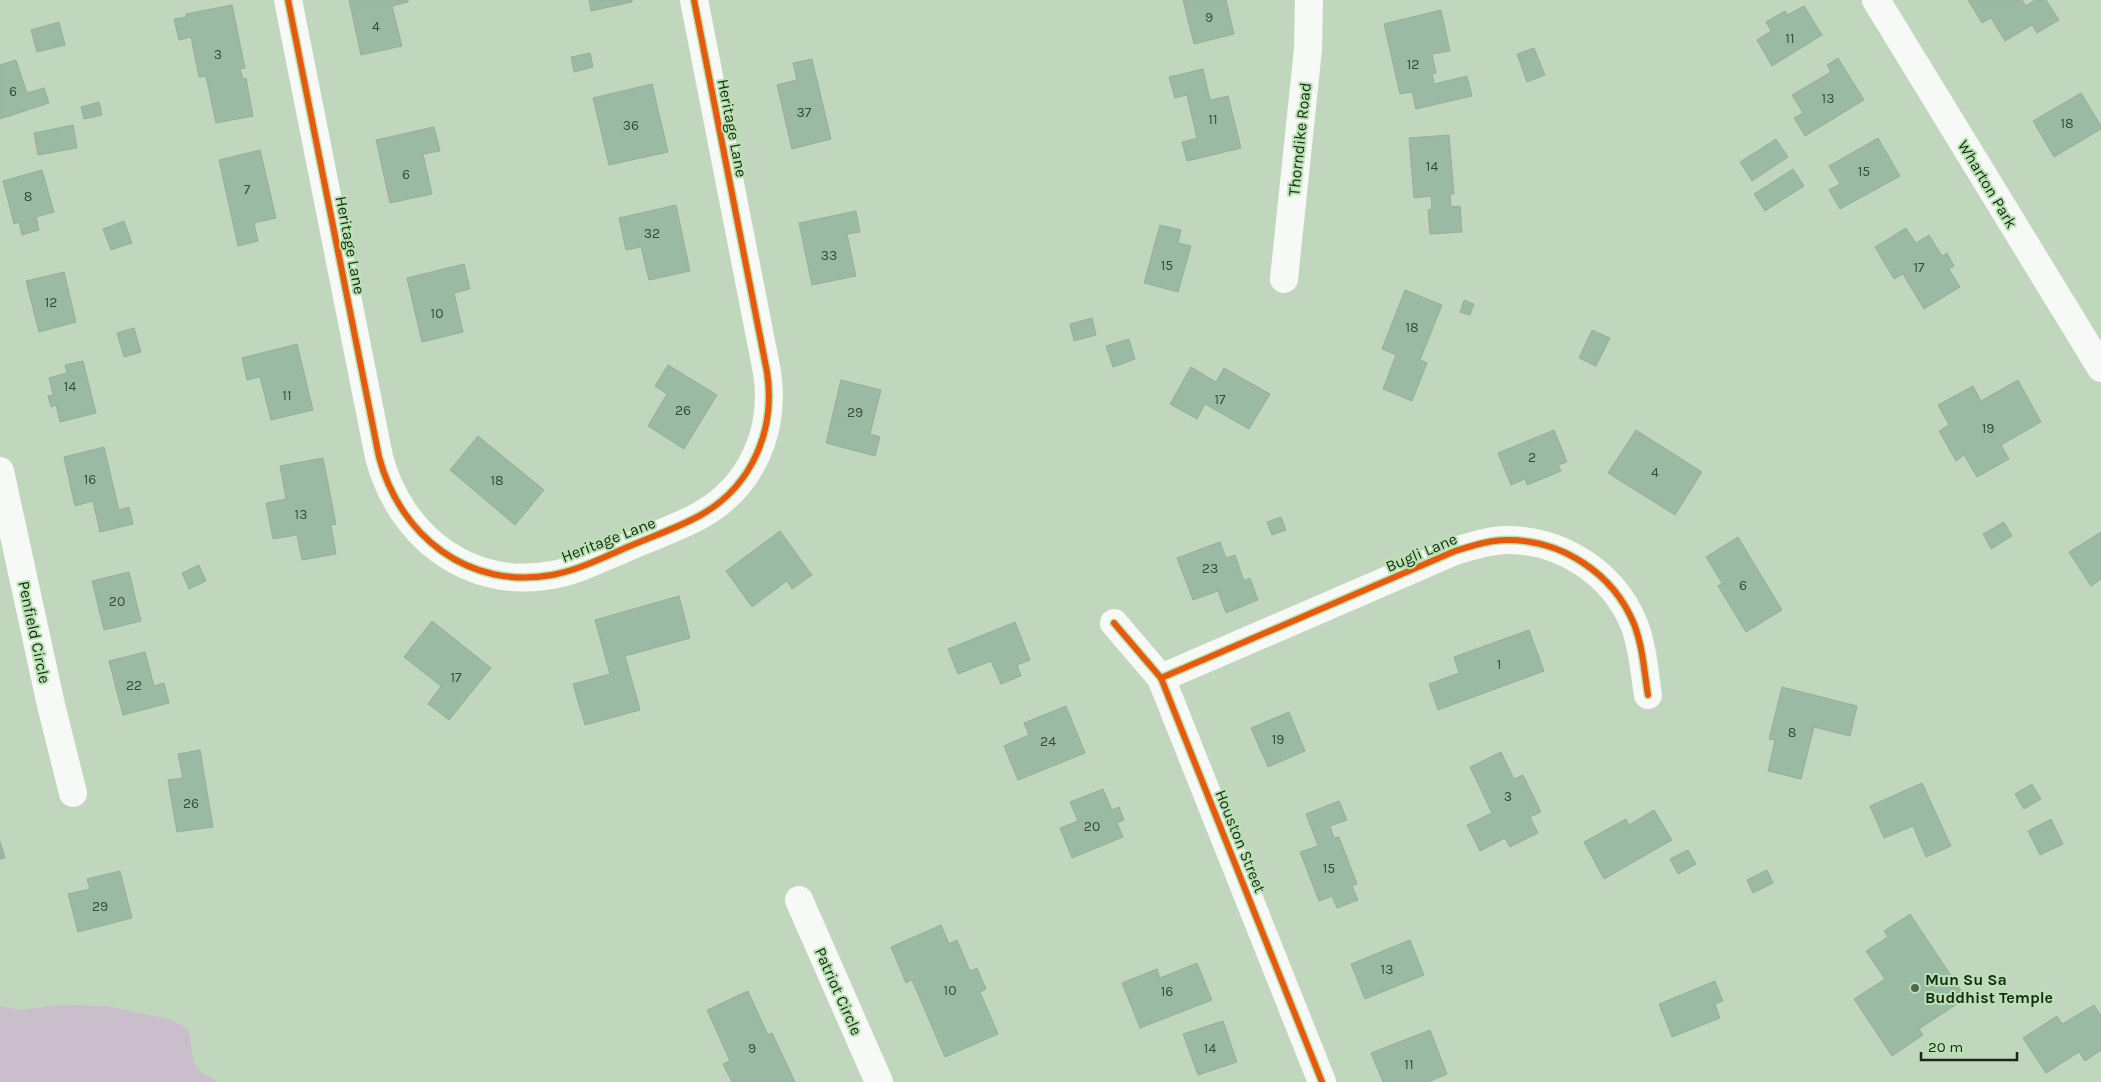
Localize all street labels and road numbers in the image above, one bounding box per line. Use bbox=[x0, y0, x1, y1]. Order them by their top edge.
street label: Heritage Lane bbox=[714, 77, 751, 179]
street label: Thorndike Road bbox=[1284, 81, 1315, 197]
street label: Wharton Park bbox=[1954, 137, 2021, 232]
street label: Heritage Lane bbox=[332, 194, 369, 296]
street label: Heritage Lane bbox=[558, 513, 658, 566]
street label: Bugli Lane bbox=[1383, 529, 1460, 576]
street label: Penfield Circle bbox=[14, 579, 55, 685]
street label: Houston Street bbox=[1211, 787, 1270, 896]
street label: Patriot Circle bbox=[811, 944, 866, 1038]

